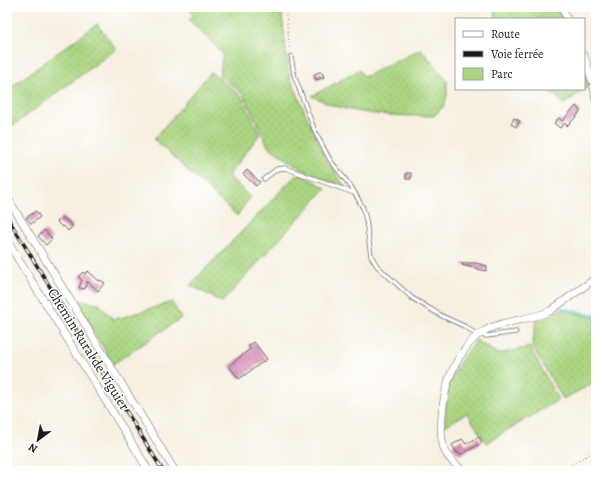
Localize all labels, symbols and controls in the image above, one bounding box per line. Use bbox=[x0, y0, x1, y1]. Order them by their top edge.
legend bbox=[455, 18, 585, 90]
text: Route bbox=[491, 26, 520, 42]
text: Voie ferrée bbox=[490, 46, 543, 62]
text: Parc bbox=[491, 66, 513, 82]
street label: Chemin Rural de Viguier bbox=[43, 285, 134, 415]
north arrow bbox=[18, 420, 58, 460]
text: N bbox=[26, 440, 40, 457]

